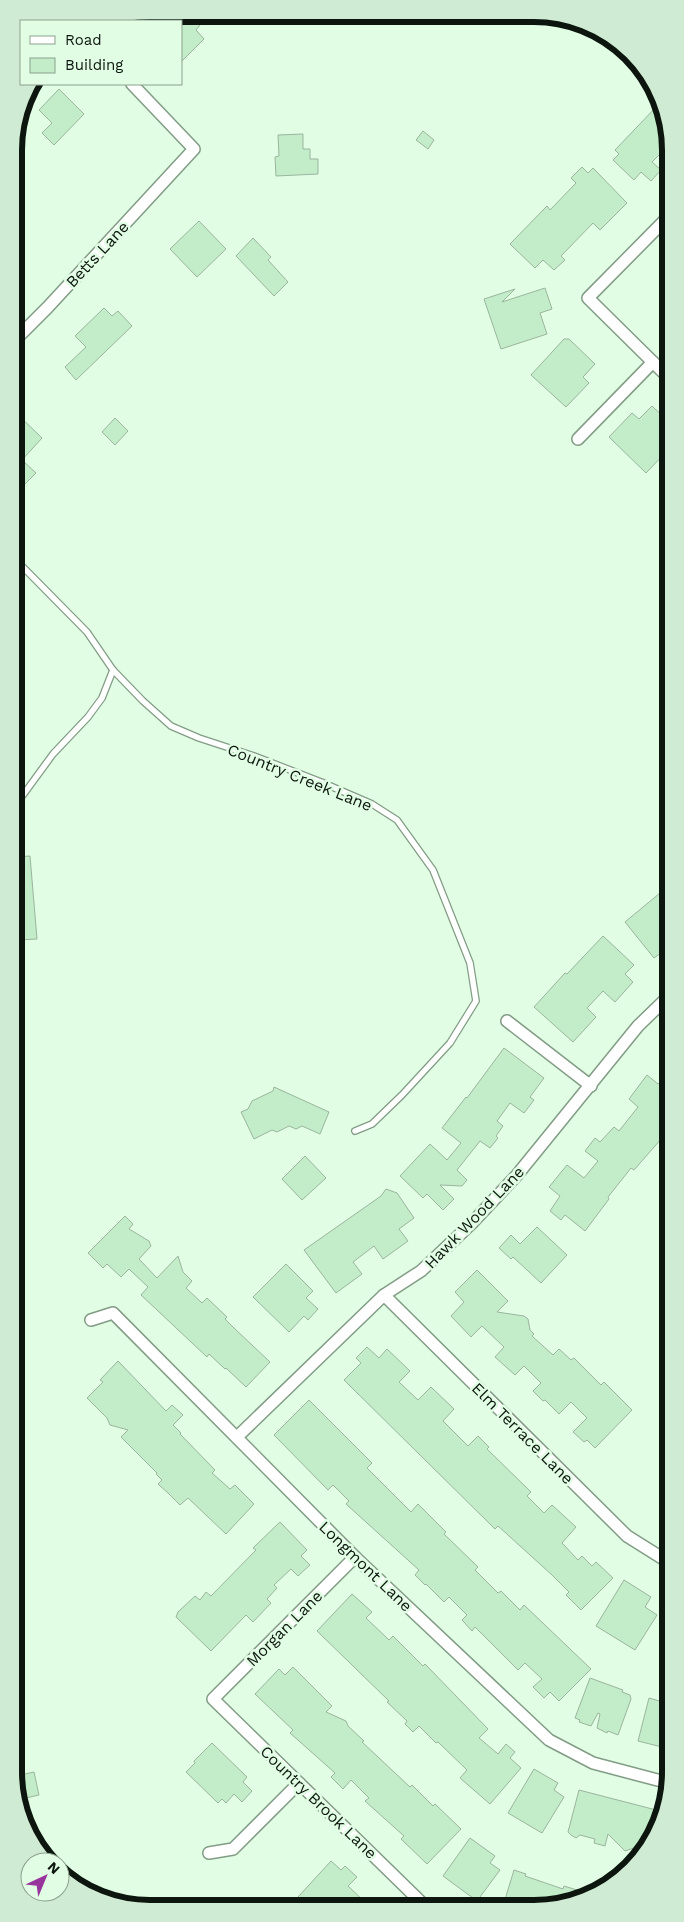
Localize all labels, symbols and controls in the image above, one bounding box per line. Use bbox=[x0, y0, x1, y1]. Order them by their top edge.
legend bbox=[20, 20, 182, 85]
text: Road bbox=[65, 31, 102, 49]
text: Building bbox=[65, 56, 123, 74]
street label: Betts Lane bbox=[62, 217, 133, 291]
street label: Country Creek Lane bbox=[225, 740, 375, 815]
street label: Hawk Wood Lane bbox=[421, 1162, 528, 1272]
street label: Elm Terrace Lane bbox=[468, 1379, 577, 1488]
street label: Longmont Lane bbox=[315, 1517, 416, 1616]
street label: Morgan Lane bbox=[242, 1586, 326, 1670]
street label: Country Brook Lane bbox=[256, 1742, 381, 1863]
north arrow bbox=[20, 1852, 70, 1902]
text: N bbox=[45, 1858, 63, 1877]

